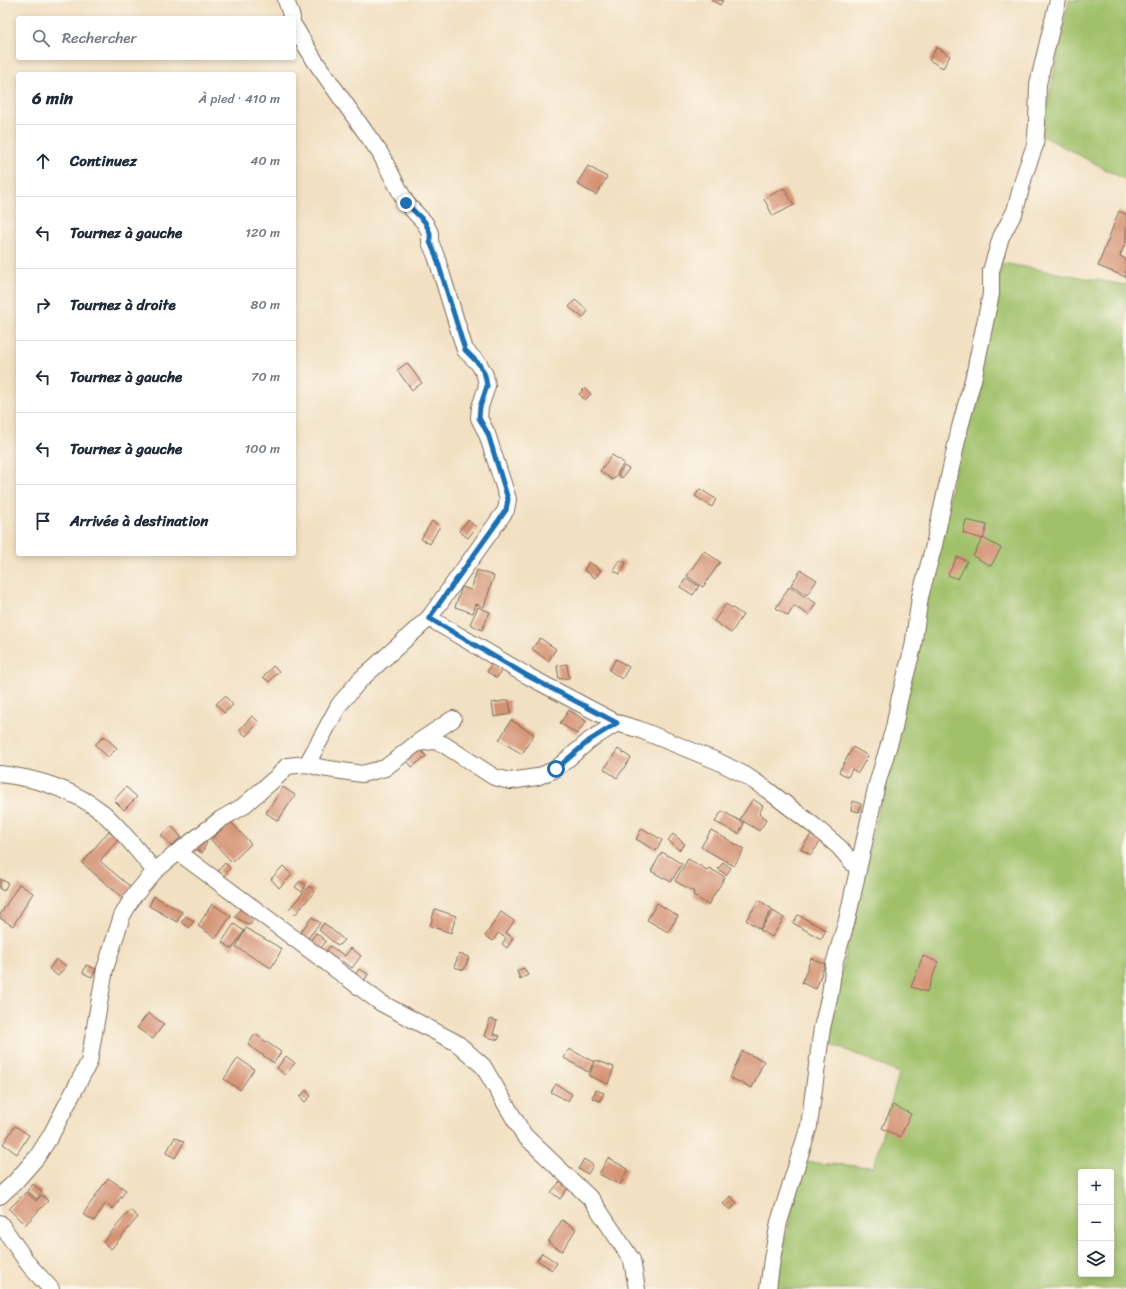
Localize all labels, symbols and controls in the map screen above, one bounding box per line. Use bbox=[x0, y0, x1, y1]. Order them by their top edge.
search box bbox=[16, 16, 296, 60]
text: Rechercher bbox=[62, 25, 137, 51]
icon: search bbox=[30, 27, 52, 49]
text: 6 min bbox=[32, 83, 73, 113]
text: À pied · 410 m bbox=[199, 87, 280, 110]
text: Continuez bbox=[70, 148, 137, 174]
text: 40 m bbox=[250, 149, 280, 172]
icon: ahead bbox=[32, 150, 54, 172]
route end bbox=[397, 194, 415, 212]
text: Tournez à gauche bbox=[70, 220, 182, 246]
text: 120 m bbox=[245, 221, 280, 244]
icon: left bbox=[32, 222, 54, 244]
text: Tournez à droite bbox=[70, 292, 176, 318]
text: 80 m bbox=[251, 293, 280, 316]
icon: right bbox=[32, 294, 54, 316]
text: Tournez à gauche bbox=[70, 364, 182, 390]
text: 70 m bbox=[251, 365, 280, 388]
icon: left bbox=[32, 366, 54, 388]
text: Tournez à gauche bbox=[70, 436, 182, 462]
text: 100 m bbox=[245, 437, 280, 460]
icon: left bbox=[32, 438, 54, 460]
text: Arrivée à destination bbox=[70, 508, 208, 534]
icon: arrive bbox=[32, 510, 54, 532]
route start bbox=[547, 760, 565, 778]
map controls bbox=[1078, 1169, 1114, 1277]
button: + bbox=[1078, 1169, 1114, 1205]
button: − bbox=[1078, 1205, 1114, 1241]
button: layers bbox=[1078, 1241, 1114, 1277]

